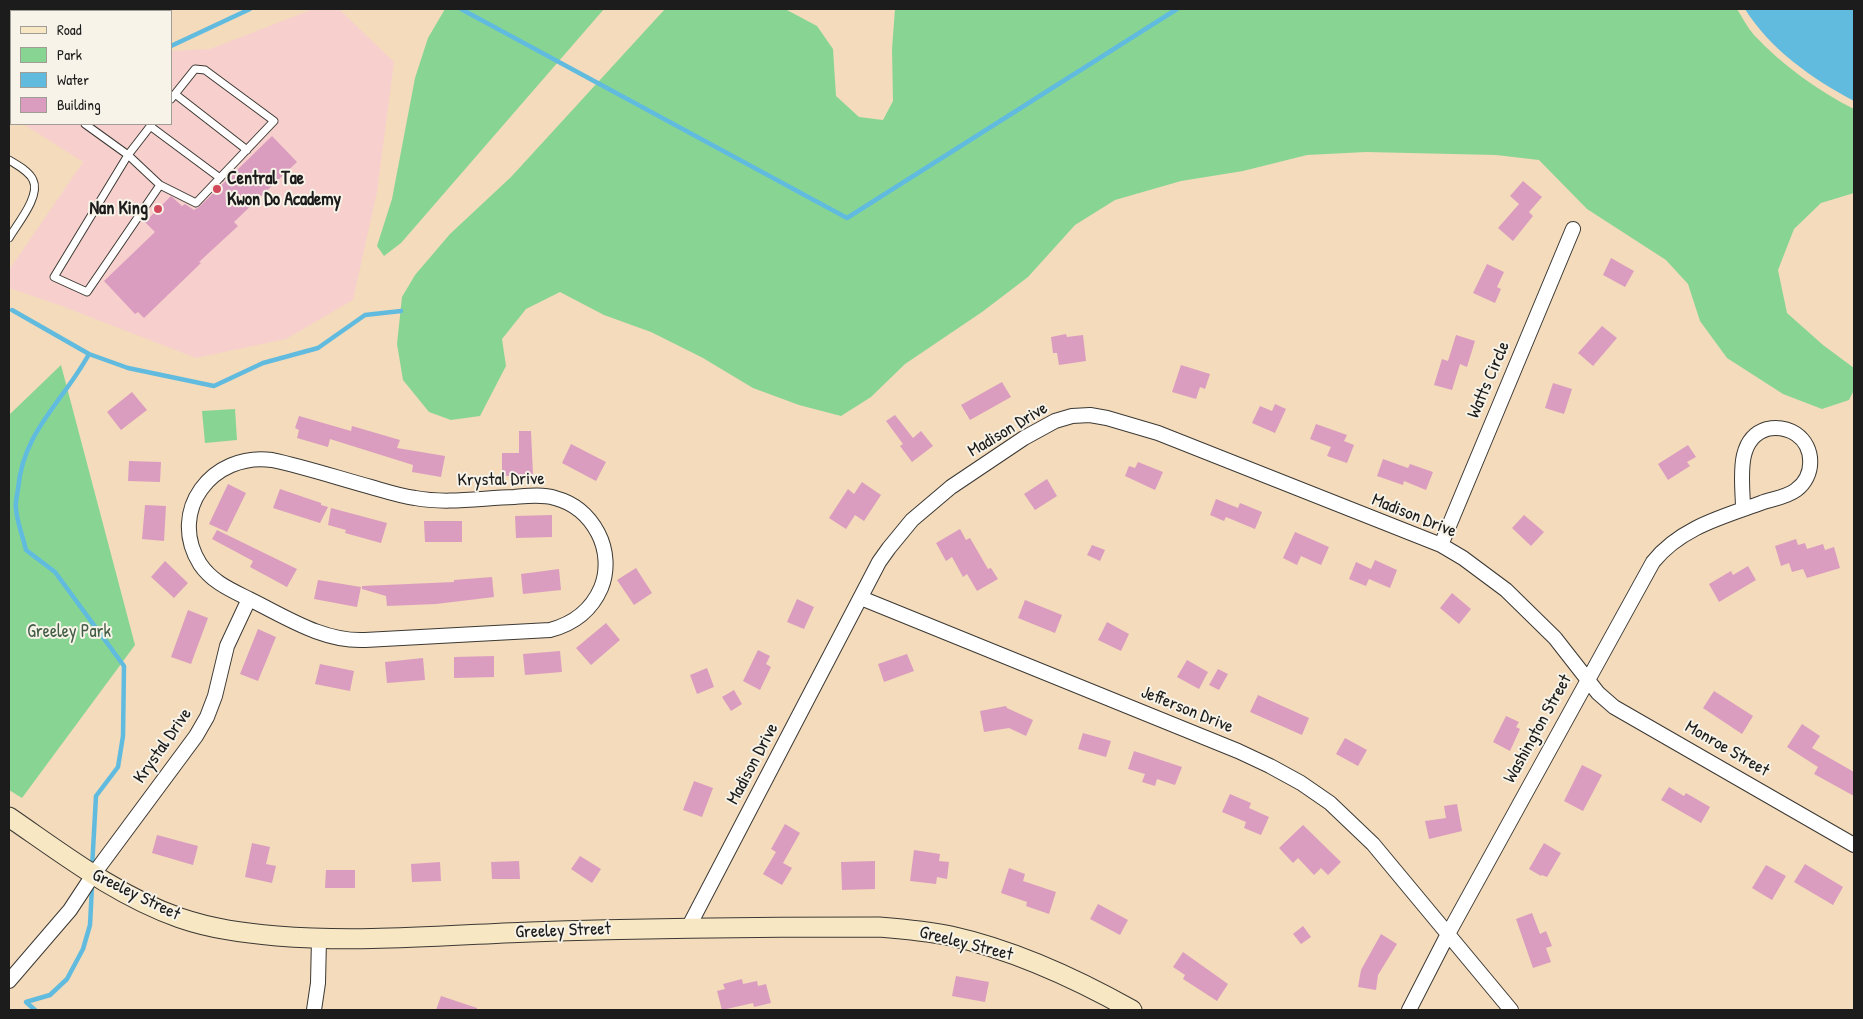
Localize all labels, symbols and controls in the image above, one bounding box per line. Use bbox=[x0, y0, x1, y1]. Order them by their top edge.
legend bbox=[10, 10, 172, 125]
text: Road bbox=[57, 19, 82, 40]
text: Park bbox=[57, 44, 82, 65]
text: Water bbox=[57, 69, 89, 90]
text: Building bbox=[57, 94, 101, 115]
place label: Central Tae Kwon Do Academy bbox=[227, 168, 341, 210]
marker: Central Tae Kwon Do Academy bbox=[211, 183, 223, 195]
place label: Nan King bbox=[90, 198, 148, 220]
marker: Nan King bbox=[152, 203, 164, 215]
street label: Watts Circle bbox=[1463, 338, 1515, 422]
street label: Madison Drive bbox=[964, 398, 1052, 462]
street label: Krystal Drive bbox=[457, 468, 545, 492]
street label: Madison Drive bbox=[1369, 489, 1459, 543]
park label: Greeley Park bbox=[27, 621, 111, 643]
street label: Washington Street bbox=[1499, 671, 1577, 787]
street label: Jefferson Drive bbox=[1138, 682, 1236, 738]
street label: Krystal Drive bbox=[129, 704, 197, 788]
street label: Monroe Street bbox=[1681, 716, 1773, 782]
street label: Madison Drive bbox=[723, 720, 783, 808]
street label: Greeley Street bbox=[88, 864, 184, 926]
street label: Greeley Street bbox=[515, 919, 611, 943]
street label: Greeley Street bbox=[917, 922, 1015, 966]

